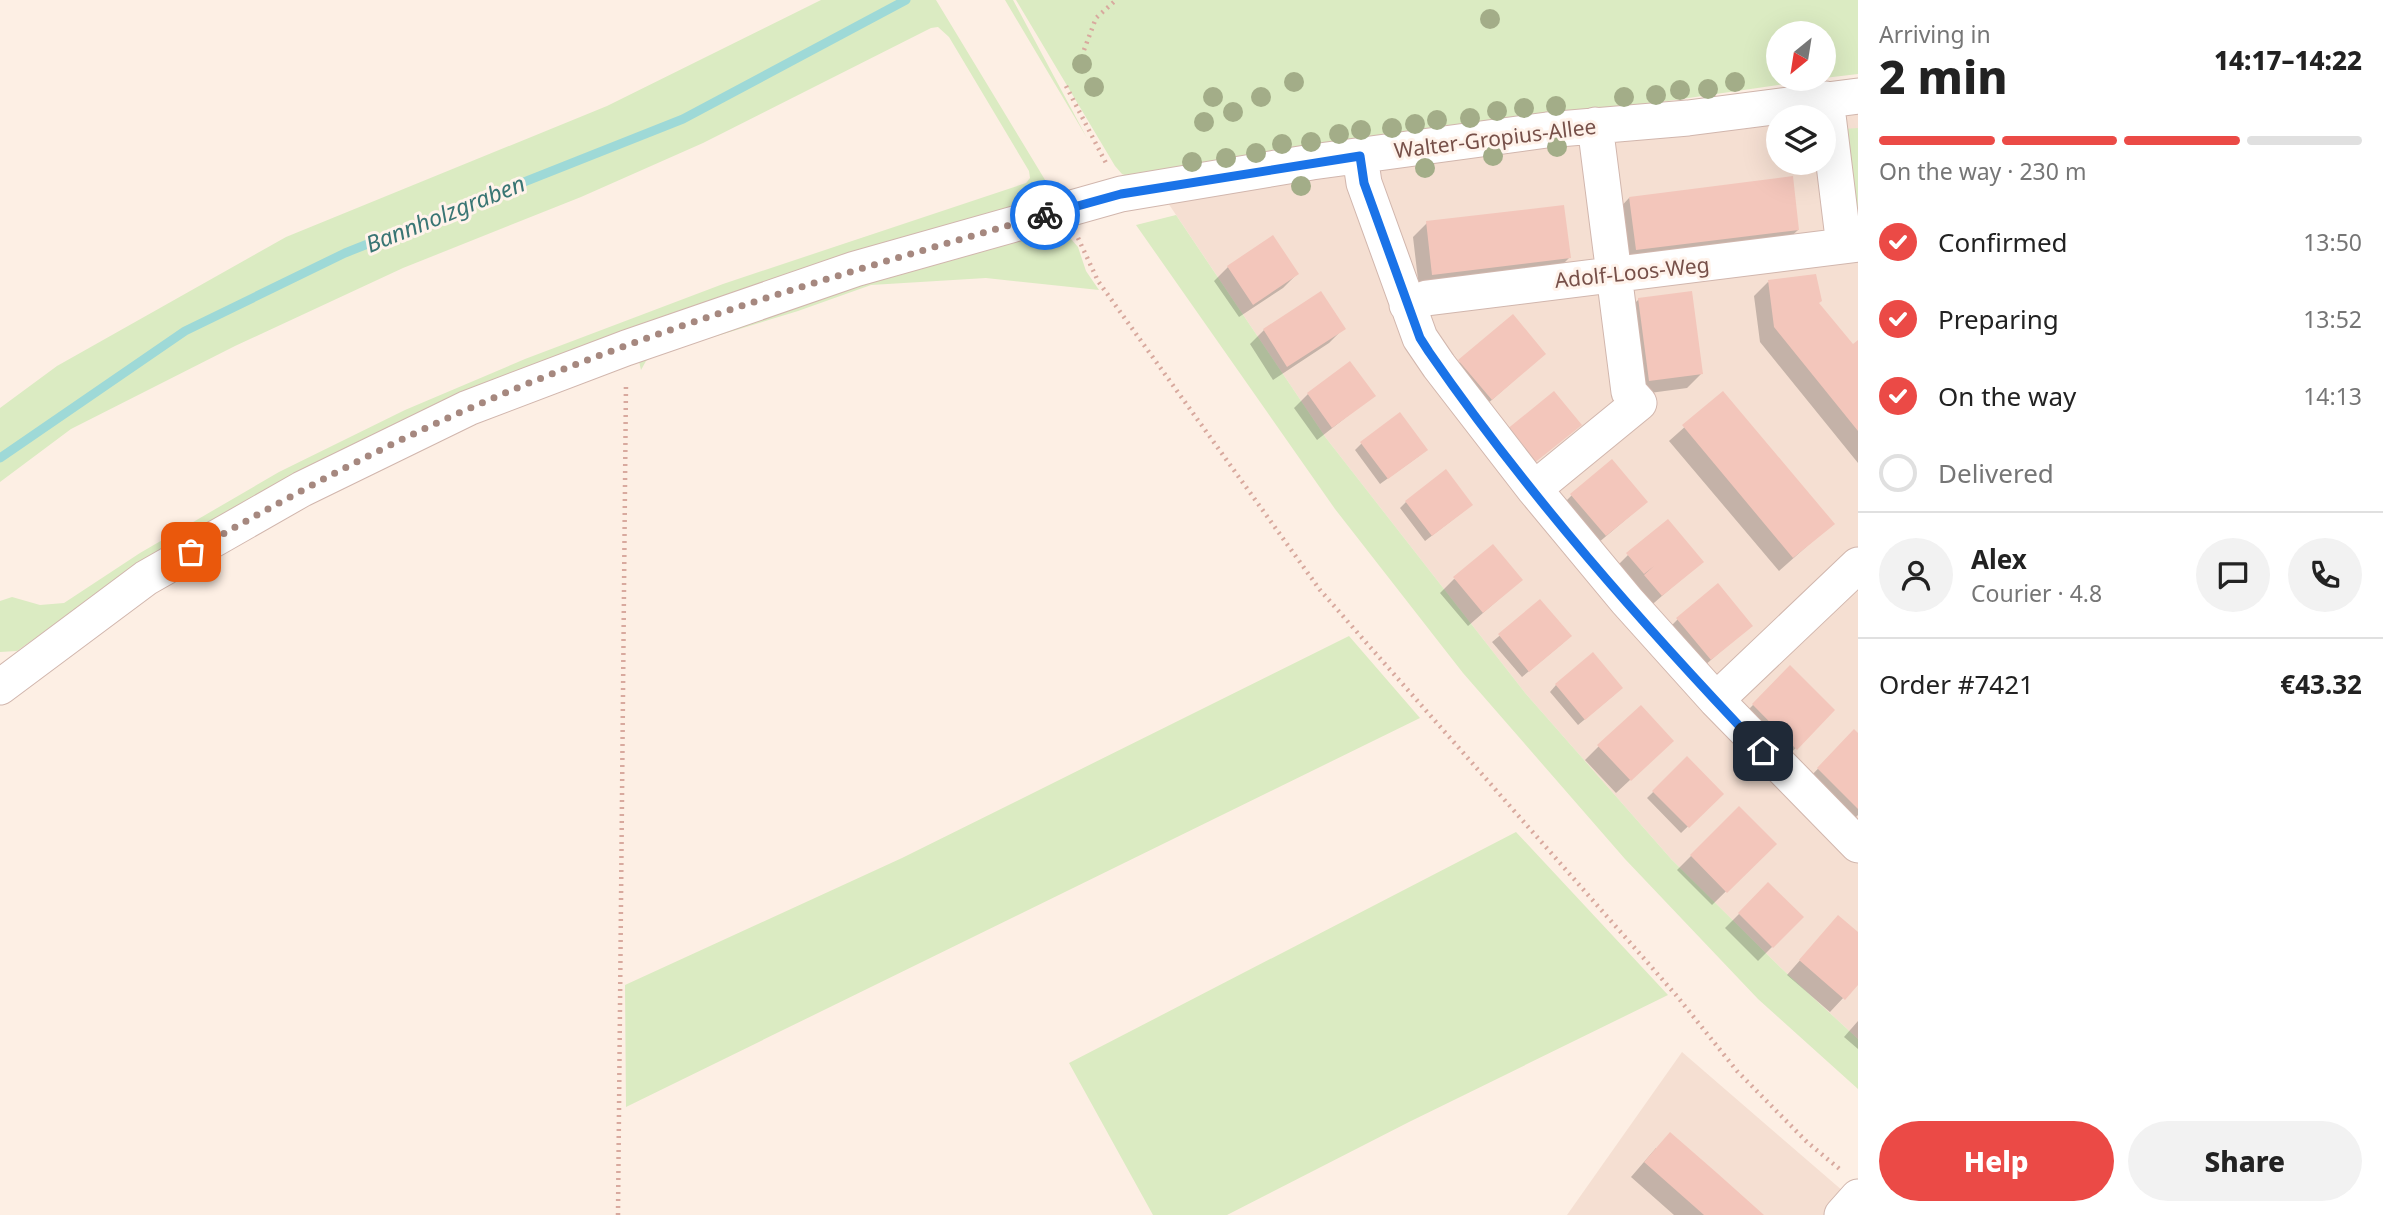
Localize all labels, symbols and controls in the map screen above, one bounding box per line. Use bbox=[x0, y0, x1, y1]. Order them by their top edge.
text: Arriving in bbox=[1879, 18, 1991, 50]
north arrow bbox=[1766, 21, 1836, 91]
map controls bbox=[1766, 21, 1836, 175]
text: 14:17–14:22 bbox=[2214, 42, 2362, 78]
text: 2 min bbox=[1879, 45, 2008, 107]
button: layers bbox=[1766, 105, 1836, 175]
street label: Walter-Gropius-Allee bbox=[1392, 112, 1598, 164]
text: On the way · 230 m bbox=[1879, 155, 2086, 187]
water label: Bannholzgraben bbox=[361, 166, 529, 260]
courier bbox=[1010, 180, 1080, 250]
icon: bike bbox=[1026, 196, 1064, 234]
icon: check bbox=[1879, 223, 1917, 261]
text: Confirmed bbox=[1938, 224, 2068, 260]
text: 13:50 bbox=[2303, 226, 2362, 258]
street label: Adolf-Loos-Weg bbox=[1553, 250, 1711, 294]
icon: check bbox=[1879, 300, 1917, 338]
text: Preparing bbox=[1938, 301, 2059, 337]
text: 13:52 bbox=[2303, 303, 2362, 335]
icon: check bbox=[1879, 377, 1917, 415]
text: On the way bbox=[1938, 378, 2076, 414]
text: 14:13 bbox=[2303, 380, 2362, 412]
text: Delivered bbox=[1938, 455, 2054, 491]
pin bbox=[161, 522, 221, 582]
icon: bag bbox=[172, 533, 210, 571]
button: person bbox=[1879, 538, 1953, 612]
button: chat bbox=[2196, 538, 2270, 612]
button: phone bbox=[2288, 538, 2362, 612]
text: Alex bbox=[1971, 541, 2027, 577]
text: Courier · 4.8 bbox=[1971, 577, 2102, 609]
text: Order #7421 bbox=[1879, 666, 2034, 702]
text: €43.32 bbox=[2280, 666, 2362, 702]
pin bbox=[1733, 721, 1793, 781]
icon: home bbox=[1744, 732, 1782, 770]
button: Help bbox=[1879, 1121, 2114, 1201]
button: Share bbox=[2128, 1121, 2362, 1201]

